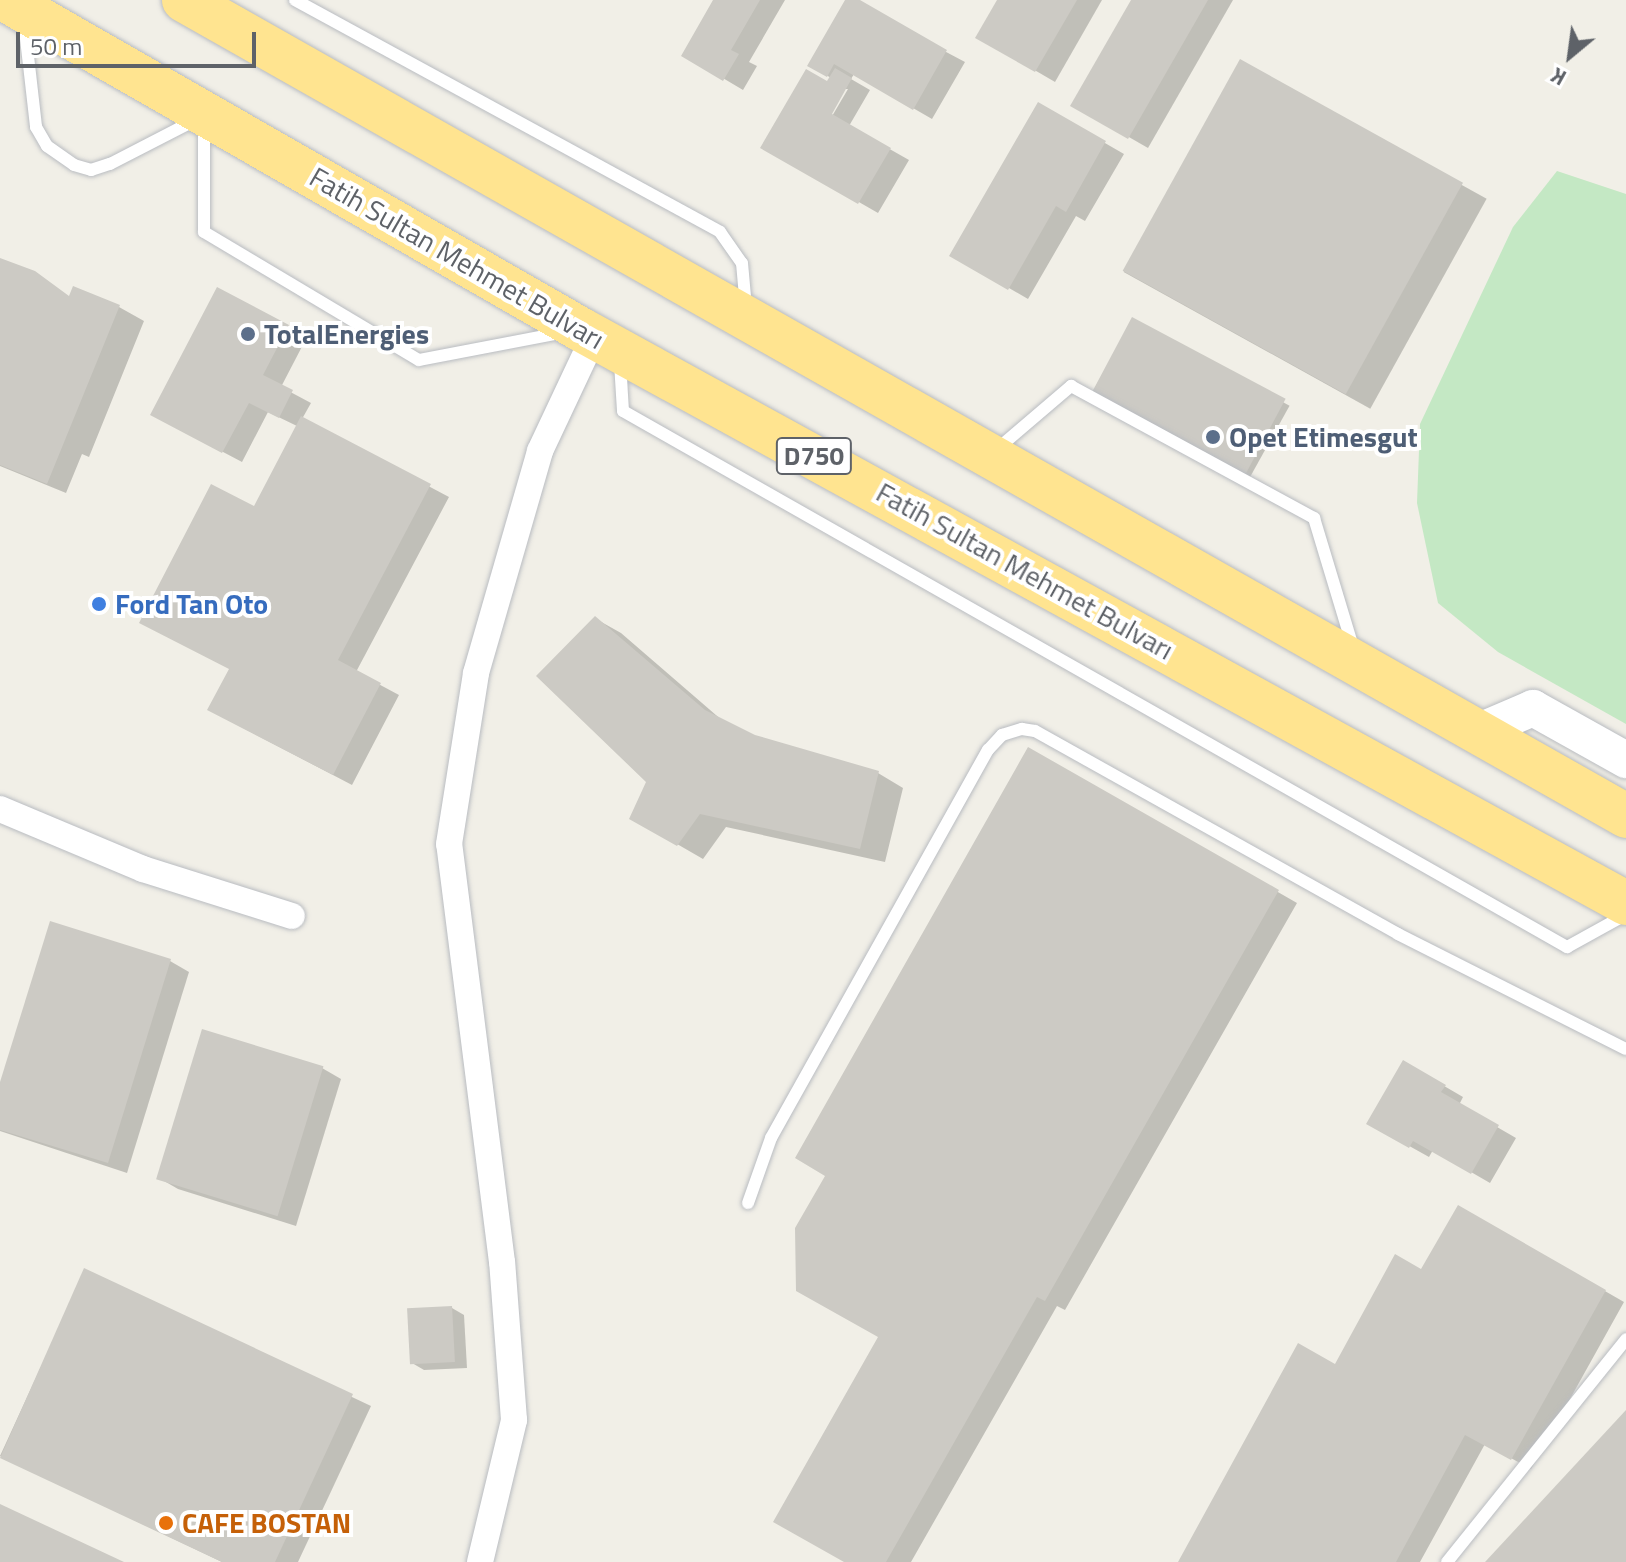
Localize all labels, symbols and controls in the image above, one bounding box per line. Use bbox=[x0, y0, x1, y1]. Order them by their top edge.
scale bar bbox=[20, 16, 260, 66]
north arrow bbox=[1530, 16, 1610, 96]
text: 50 m bbox=[30, 28, 82, 64]
text: K bbox=[1544, 59, 1572, 95]
street label: Fatih Sultan Mehmet Bulvarı bbox=[304, 160, 610, 356]
place label: TotalEnergies bbox=[264, 317, 429, 351]
marker: TotalEnergies bbox=[239, 325, 257, 343]
place label: Opet Etimesgut bbox=[1229, 420, 1418, 454]
marker: Opet Etimesgut bbox=[1204, 428, 1222, 446]
road number: D750 bbox=[774, 434, 854, 478]
street label: Fatih Sultan Mehmet Bulvarı bbox=[871, 475, 1179, 667]
place label: Ford Tan Oto bbox=[115, 587, 268, 621]
marker: Ford Tan Oto bbox=[90, 595, 108, 613]
place label: CAFE BOSTAN bbox=[182, 1506, 351, 1540]
marker: CAFE BOSTAN bbox=[157, 1514, 175, 1532]

